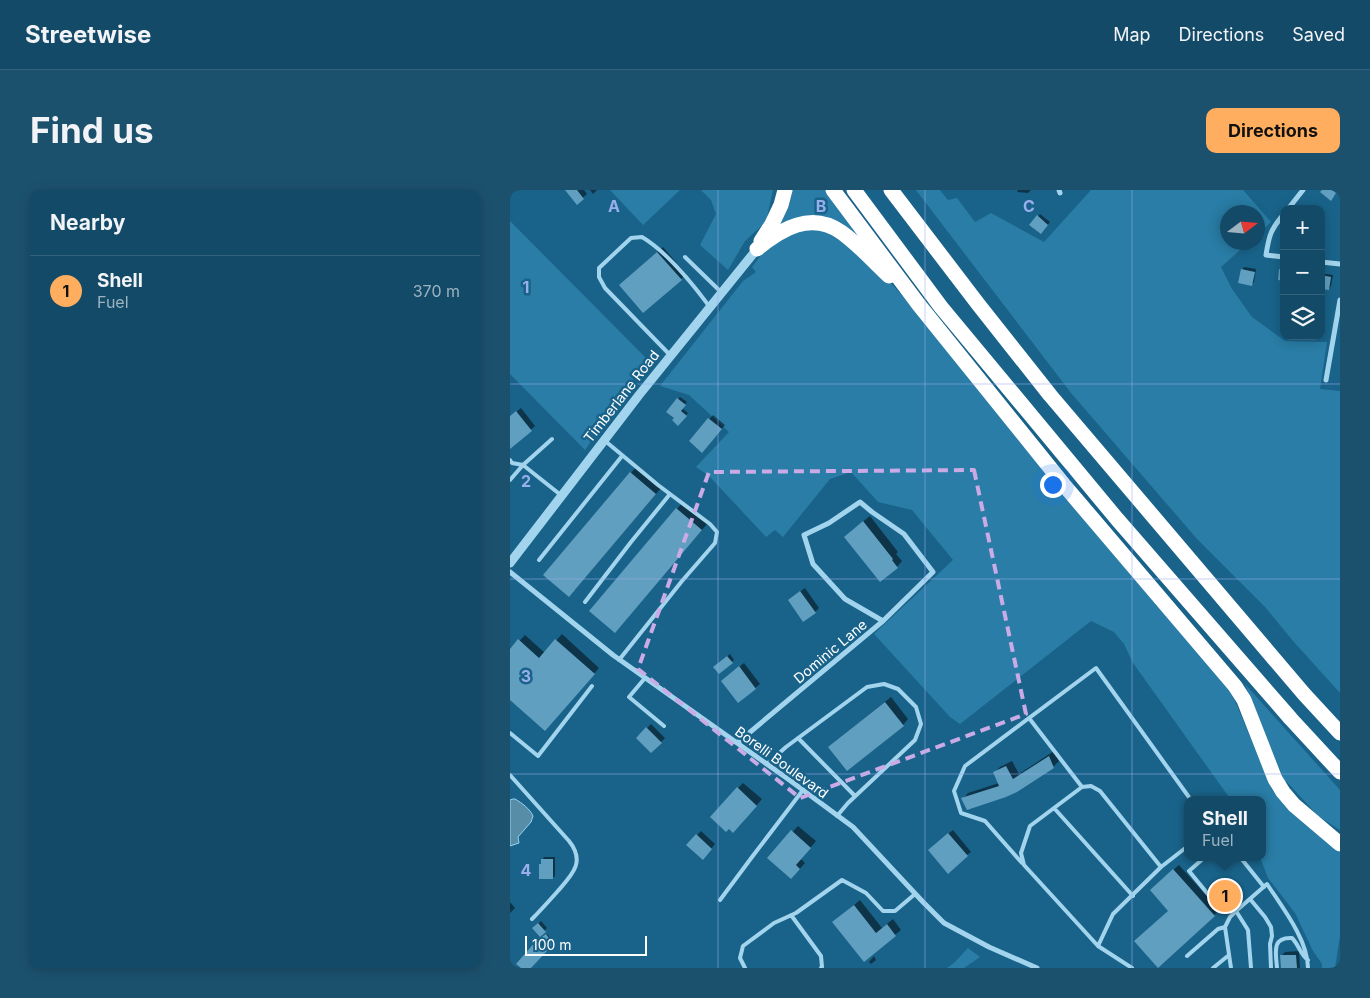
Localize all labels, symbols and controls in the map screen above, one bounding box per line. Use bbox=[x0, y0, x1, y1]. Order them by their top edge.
text: Streetwise bbox=[25, 20, 151, 49]
text: Map bbox=[1113, 24, 1151, 45]
text: Directions bbox=[1179, 24, 1264, 45]
text: Saved bbox=[1292, 24, 1345, 45]
button: Directions bbox=[1206, 108, 1340, 153]
text: Find us bbox=[30, 109, 154, 151]
text: A bbox=[608, 196, 620, 216]
text: B bbox=[816, 196, 826, 216]
text: C bbox=[1023, 196, 1035, 216]
north arrow bbox=[1220, 205, 1265, 250]
map controls bbox=[1280, 205, 1325, 340]
button: + bbox=[1280, 205, 1325, 250]
text: Nearby bbox=[50, 210, 125, 235]
button: − bbox=[1280, 250, 1325, 295]
text: Shell bbox=[97, 269, 143, 292]
text: 1 bbox=[523, 277, 529, 297]
text: 1 bbox=[63, 281, 69, 301]
text: 370 m bbox=[413, 281, 460, 301]
text: Fuel bbox=[97, 292, 129, 312]
button: layers bbox=[1280, 295, 1325, 340]
street label: Timberlane Road bbox=[580, 347, 662, 445]
text: 2 bbox=[521, 471, 531, 491]
your location bbox=[1040, 472, 1066, 498]
street label: Dominic Lane bbox=[790, 616, 870, 686]
text: 3 bbox=[521, 666, 531, 686]
street label: Borelli Boulevard bbox=[732, 722, 832, 802]
popup bbox=[1184, 796, 1266, 861]
text: Shell bbox=[1202, 807, 1248, 830]
text: Fuel bbox=[1202, 830, 1234, 850]
text: 4 bbox=[521, 860, 532, 880]
pin: 1 bbox=[1209, 877, 1241, 915]
scale bar bbox=[525, 933, 648, 956]
text: 100 m bbox=[532, 936, 572, 953]

